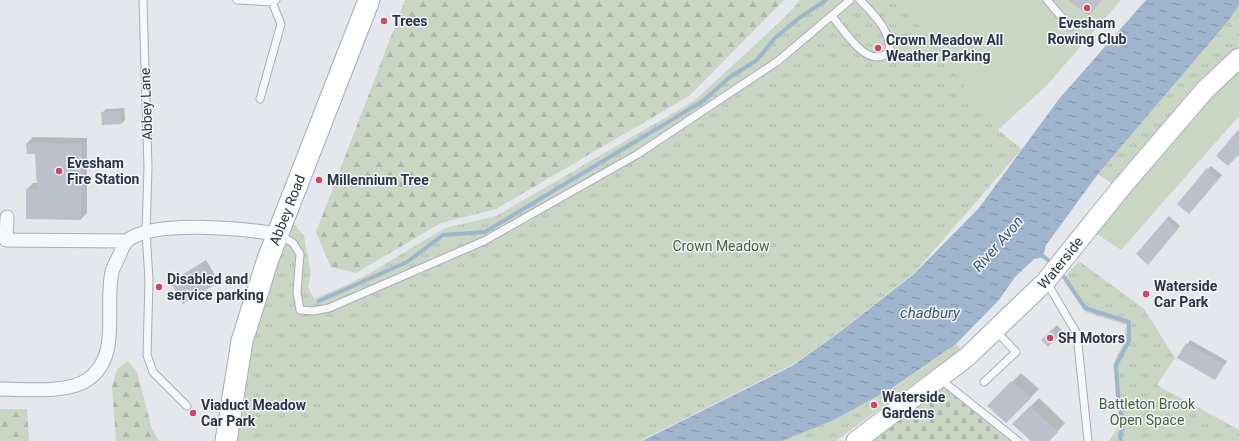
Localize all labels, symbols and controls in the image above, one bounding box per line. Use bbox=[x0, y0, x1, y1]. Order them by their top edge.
marker: Evesham Rowing Club bbox=[1082, 3, 1092, 13]
place label: Trees bbox=[392, 13, 428, 29]
place label: Evesham Rowing Club bbox=[1048, 15, 1127, 47]
marker: Trees bbox=[379, 16, 389, 26]
place label: Crown Meadow All Weather Parking bbox=[886, 32, 1003, 64]
marker: Crown Meadow All Weather Parking bbox=[873, 43, 883, 53]
street label: Abbey Lane bbox=[137, 67, 155, 141]
place label: Evesham Fire Station bbox=[67, 155, 140, 187]
marker: Evesham Fire Station bbox=[54, 166, 64, 176]
street label: Abbey Road bbox=[266, 172, 308, 248]
place label: Millennium Tree bbox=[327, 172, 429, 188]
marker: Millennium Tree bbox=[314, 175, 324, 185]
water label: River Avon bbox=[969, 212, 1027, 276]
street label: Waterside bbox=[1035, 234, 1086, 292]
park label: Crown Meadow bbox=[672, 238, 770, 254]
place label: Disabled and service parking bbox=[167, 271, 264, 303]
place label: Waterside Car Park bbox=[1154, 278, 1218, 310]
marker: Disabled and service parking bbox=[154, 282, 164, 292]
marker: Waterside Car Park bbox=[1141, 289, 1151, 299]
water label: chadbury bbox=[900, 304, 961, 322]
place label: SH Motors bbox=[1058, 330, 1125, 346]
marker: SH Motors bbox=[1045, 333, 1055, 343]
place label: Waterside Gardens bbox=[882, 389, 946, 421]
park label: Battleton Brook Open Space bbox=[1099, 396, 1196, 428]
place label: Viaduct Meadow Car Park bbox=[201, 397, 307, 429]
marker: Waterside Gardens bbox=[869, 400, 879, 410]
marker: Viaduct Meadow Car Park bbox=[188, 408, 198, 418]

